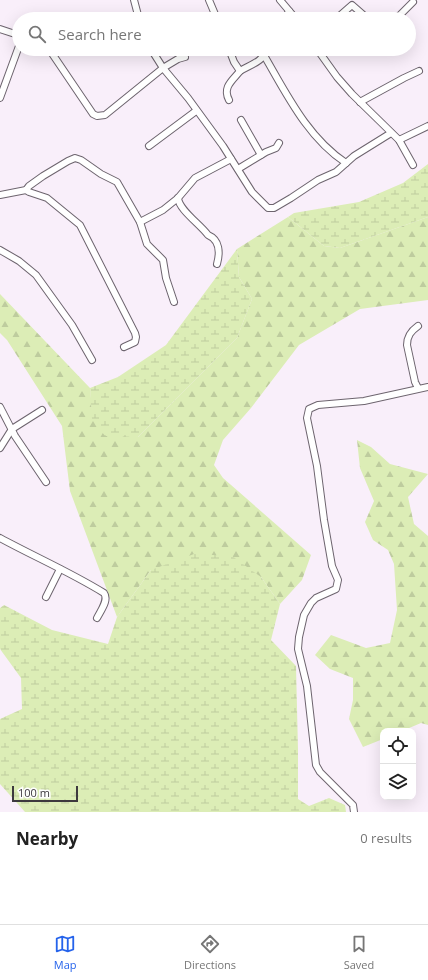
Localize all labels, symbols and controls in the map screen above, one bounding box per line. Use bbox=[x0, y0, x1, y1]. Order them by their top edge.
search box bbox=[12, 12, 416, 56]
icon: search bbox=[26, 23, 48, 45]
text: Search here bbox=[58, 24, 142, 44]
map controls bbox=[380, 728, 416, 800]
button: locate bbox=[380, 728, 416, 764]
button: layers bbox=[380, 764, 416, 800]
scale bar bbox=[12, 784, 78, 803]
text: 100 m bbox=[18, 785, 50, 800]
text: Nearby bbox=[16, 827, 78, 850]
text: 0 results bbox=[360, 829, 412, 847]
tab: Map bbox=[54, 933, 77, 972]
tab: Directions bbox=[184, 933, 236, 972]
tab: Saved bbox=[344, 933, 374, 972]

